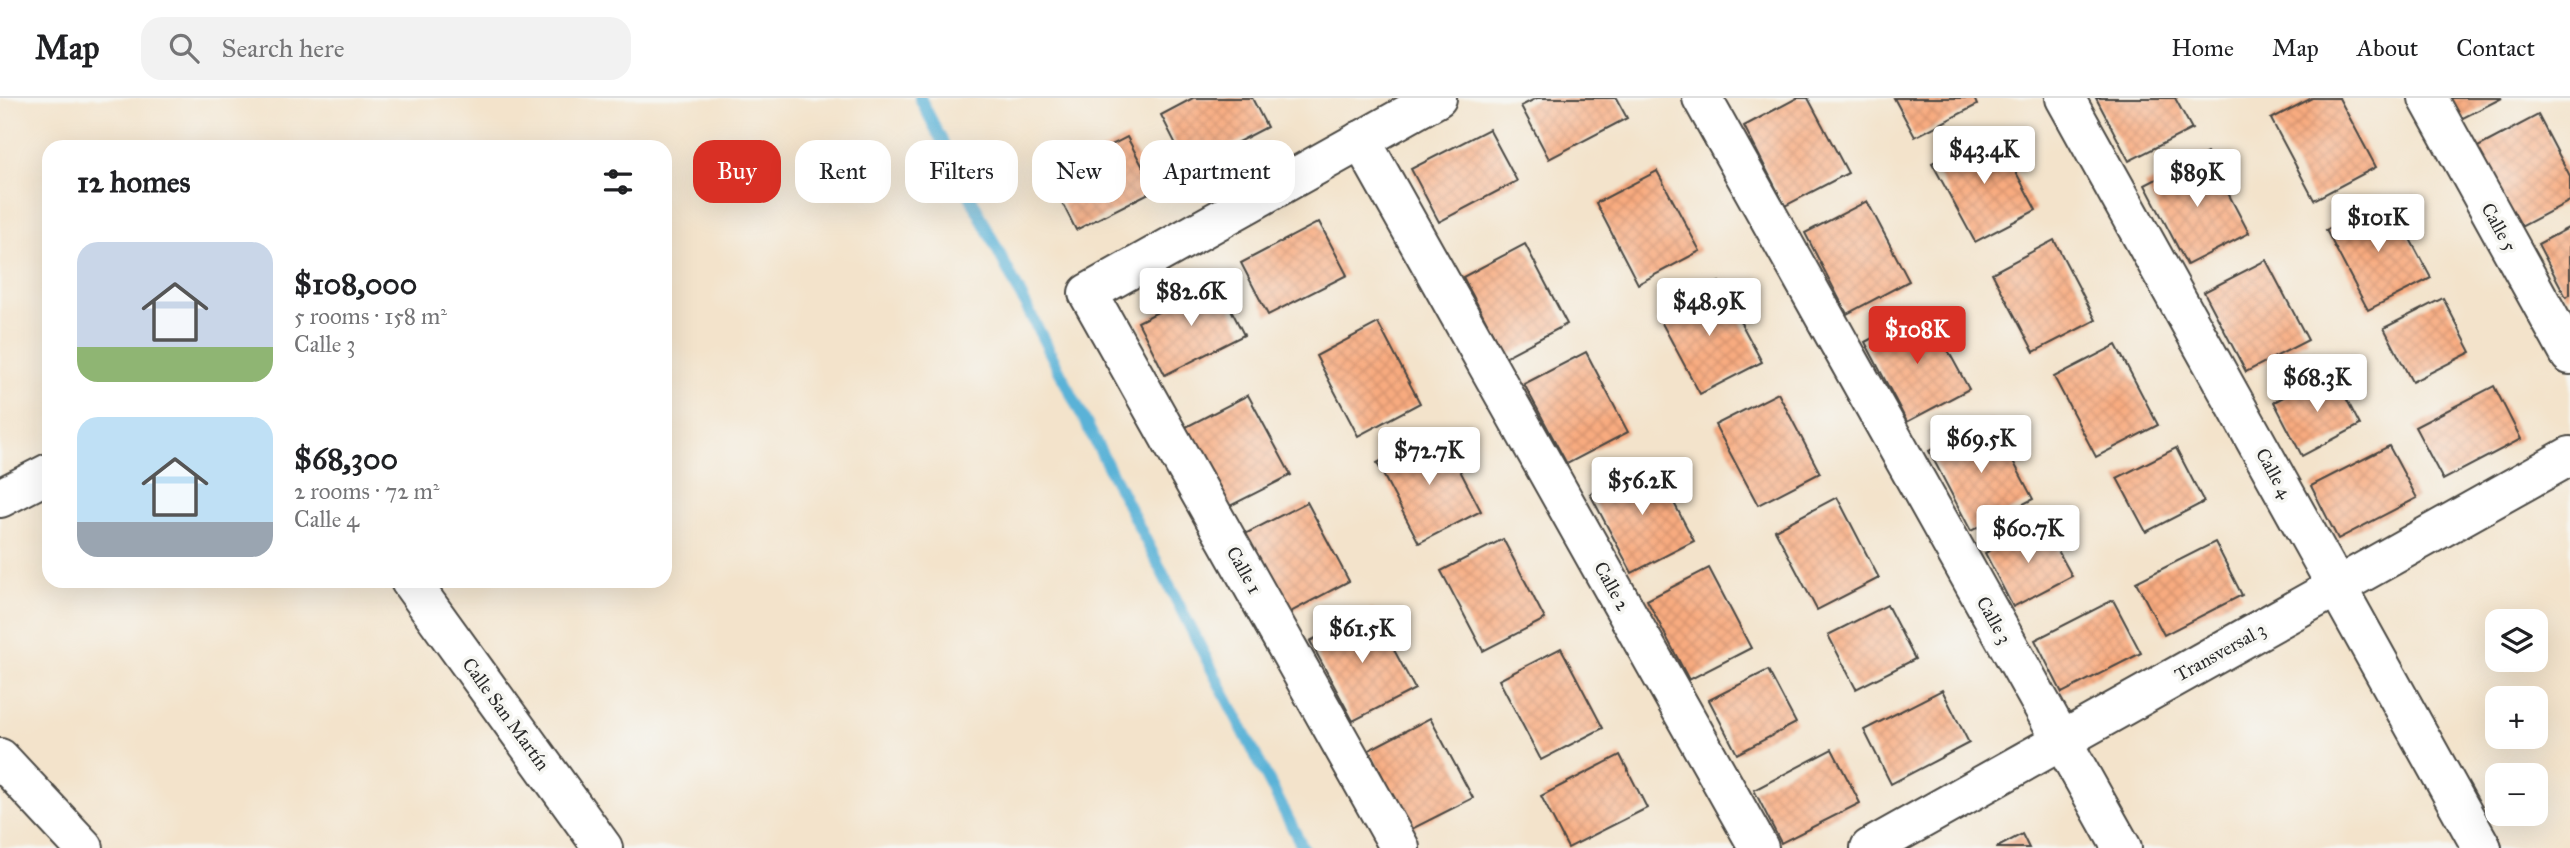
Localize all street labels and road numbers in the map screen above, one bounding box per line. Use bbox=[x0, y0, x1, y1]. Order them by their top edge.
street label: Calle 5 bbox=[2476, 199, 2522, 255]
street label: Calle 4 bbox=[2251, 444, 2297, 502]
street label: Calle 1 bbox=[1222, 542, 1266, 598]
street label: Calle 2 bbox=[1589, 557, 1635, 615]
street label: Calle 3 bbox=[1972, 592, 2016, 648]
street label: Transversal 3 bbox=[2170, 618, 2270, 686]
street label: Calle San Martín bbox=[457, 653, 555, 775]

